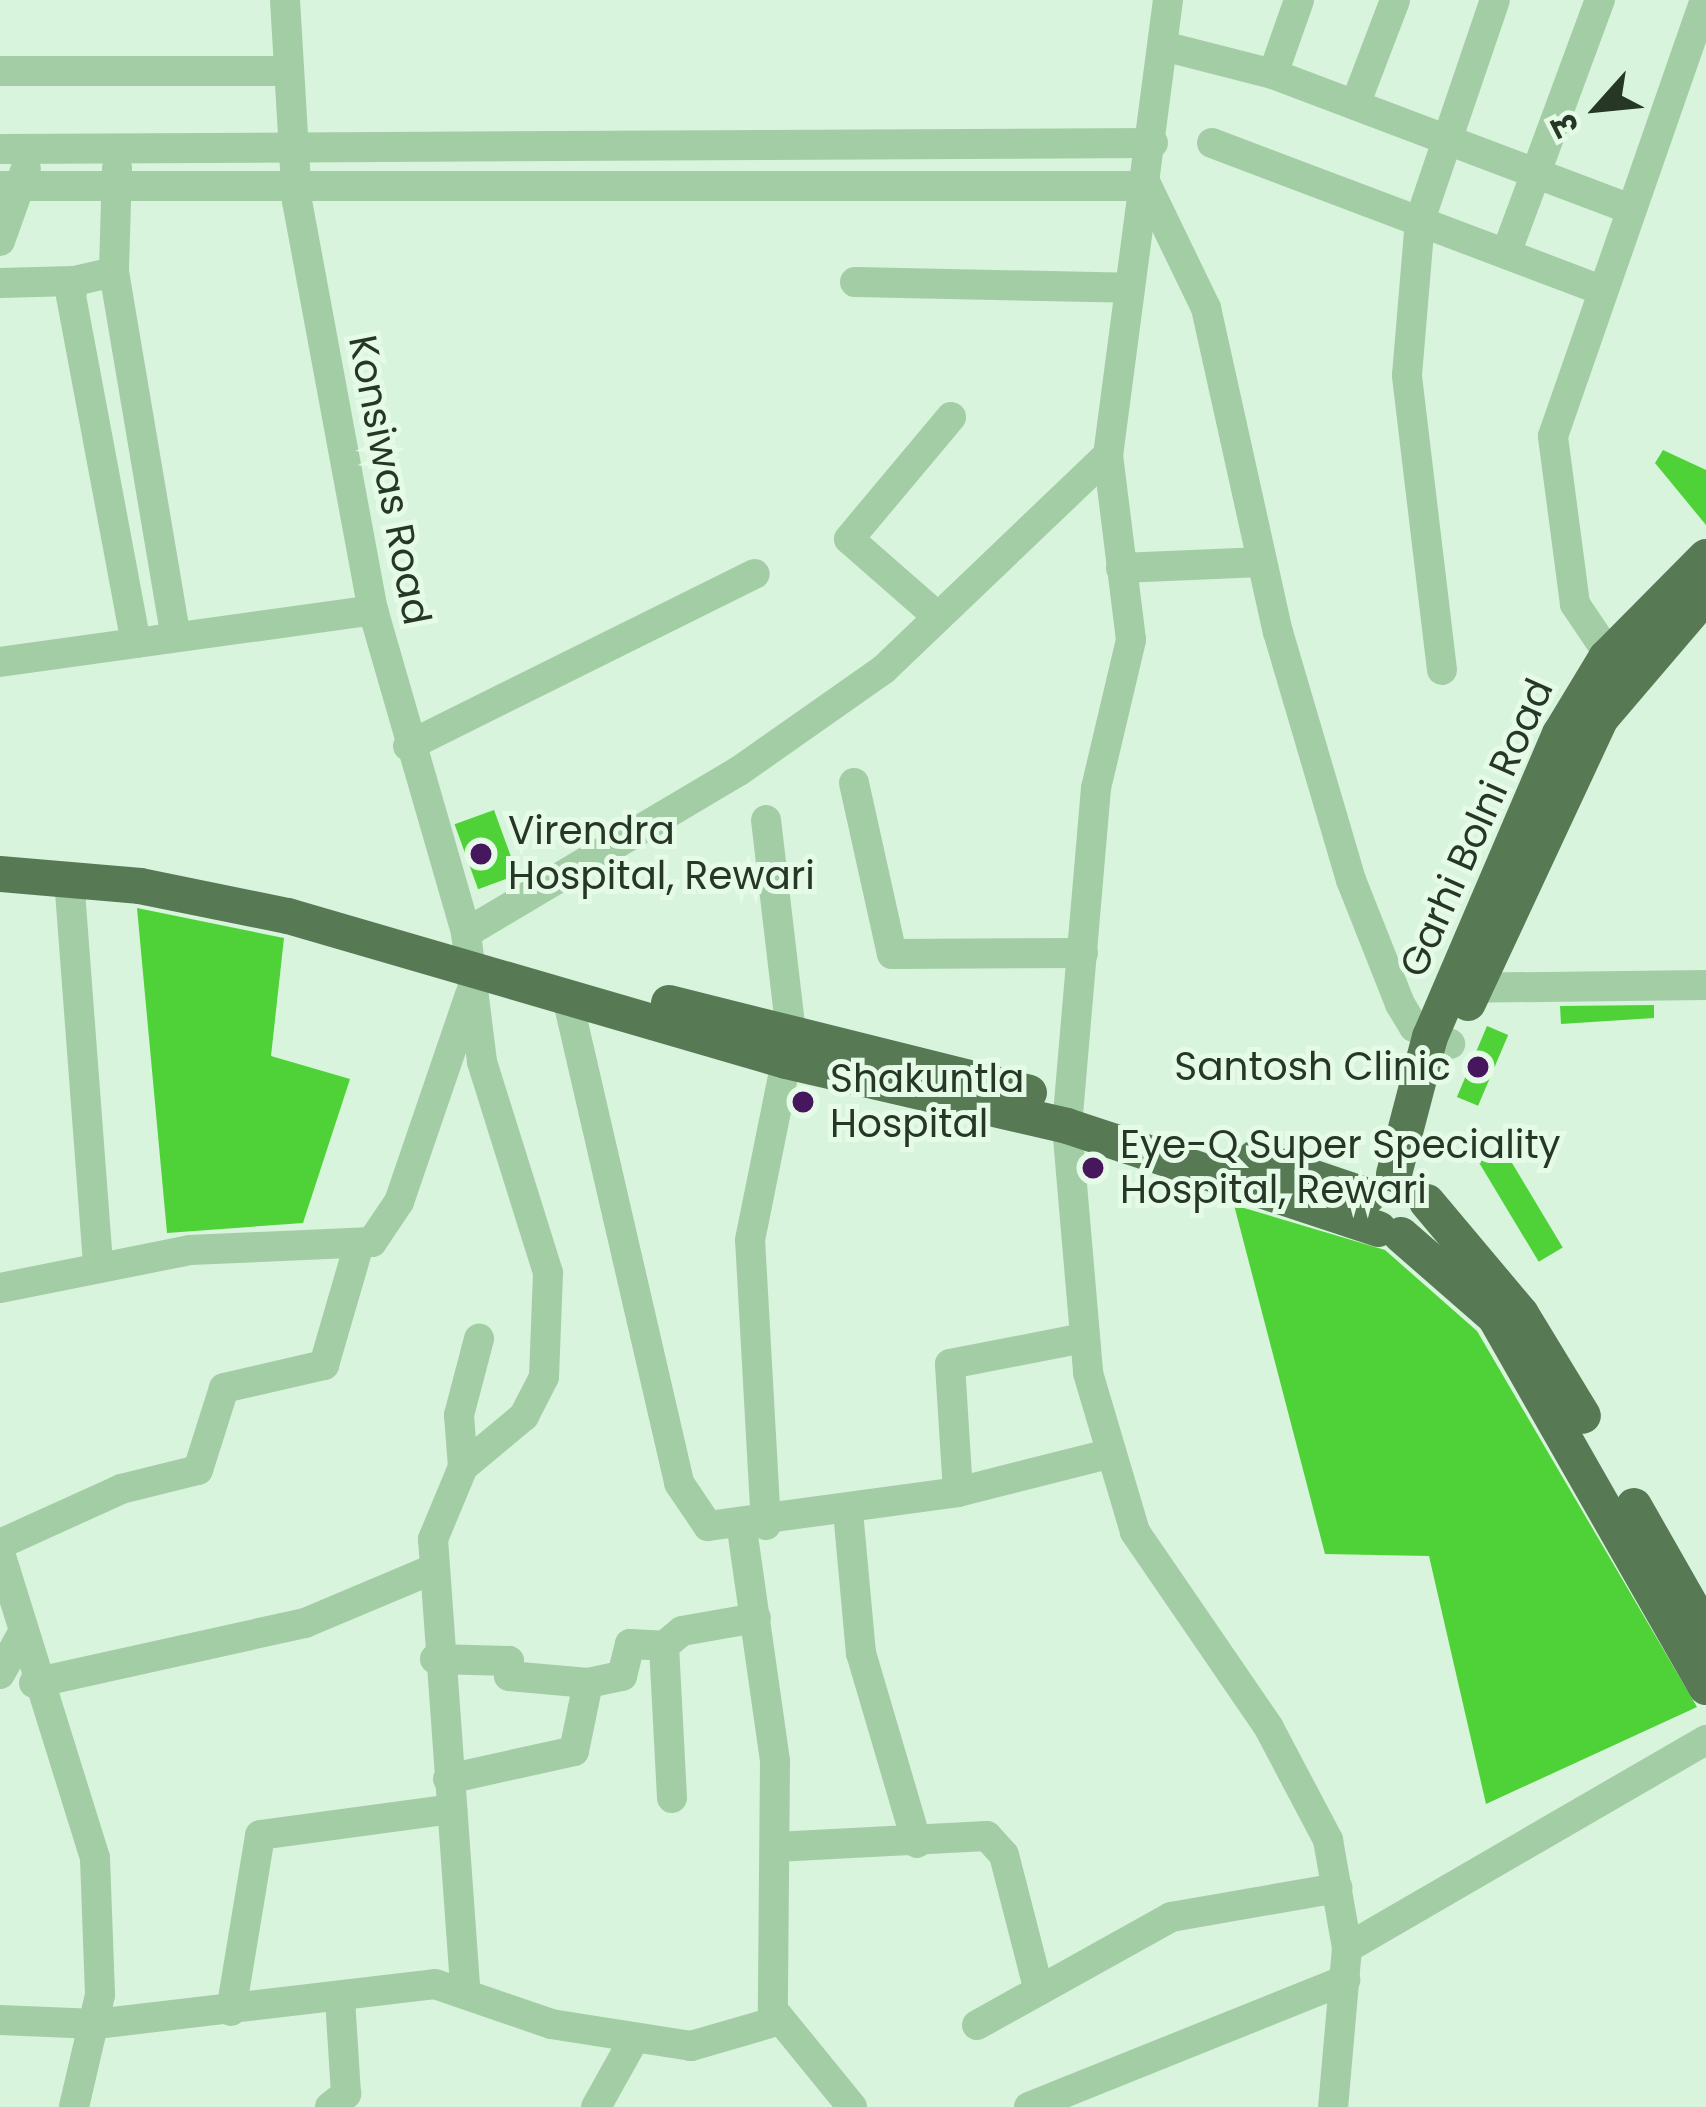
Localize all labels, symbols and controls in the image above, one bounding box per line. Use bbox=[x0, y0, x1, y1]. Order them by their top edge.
north arrow bbox=[1538, 48, 1658, 168]
text: उ bbox=[1540, 106, 1591, 144]
street label: Konsiwas Road bbox=[338, 331, 440, 629]
street label: Garhi Bolni Road bbox=[1390, 672, 1564, 984]
place label: Virendra Hospital, Rewari bbox=[508, 809, 815, 900]
marker: Virendra Hospital, Rewari bbox=[465, 838, 497, 870]
place label: Santosh Clinic bbox=[1174, 1044, 1451, 1090]
marker: Santosh Clinic bbox=[1462, 1051, 1494, 1083]
place label: Shakuntla Hospital bbox=[830, 1057, 1024, 1148]
marker: Shakuntla Hospital bbox=[787, 1086, 819, 1118]
place label: Eye-Q Super Speciality Hospital, Rewari bbox=[1120, 1123, 1561, 1214]
marker: Eye-Q Super Speciality Hospital, Rewari bbox=[1077, 1152, 1109, 1184]

